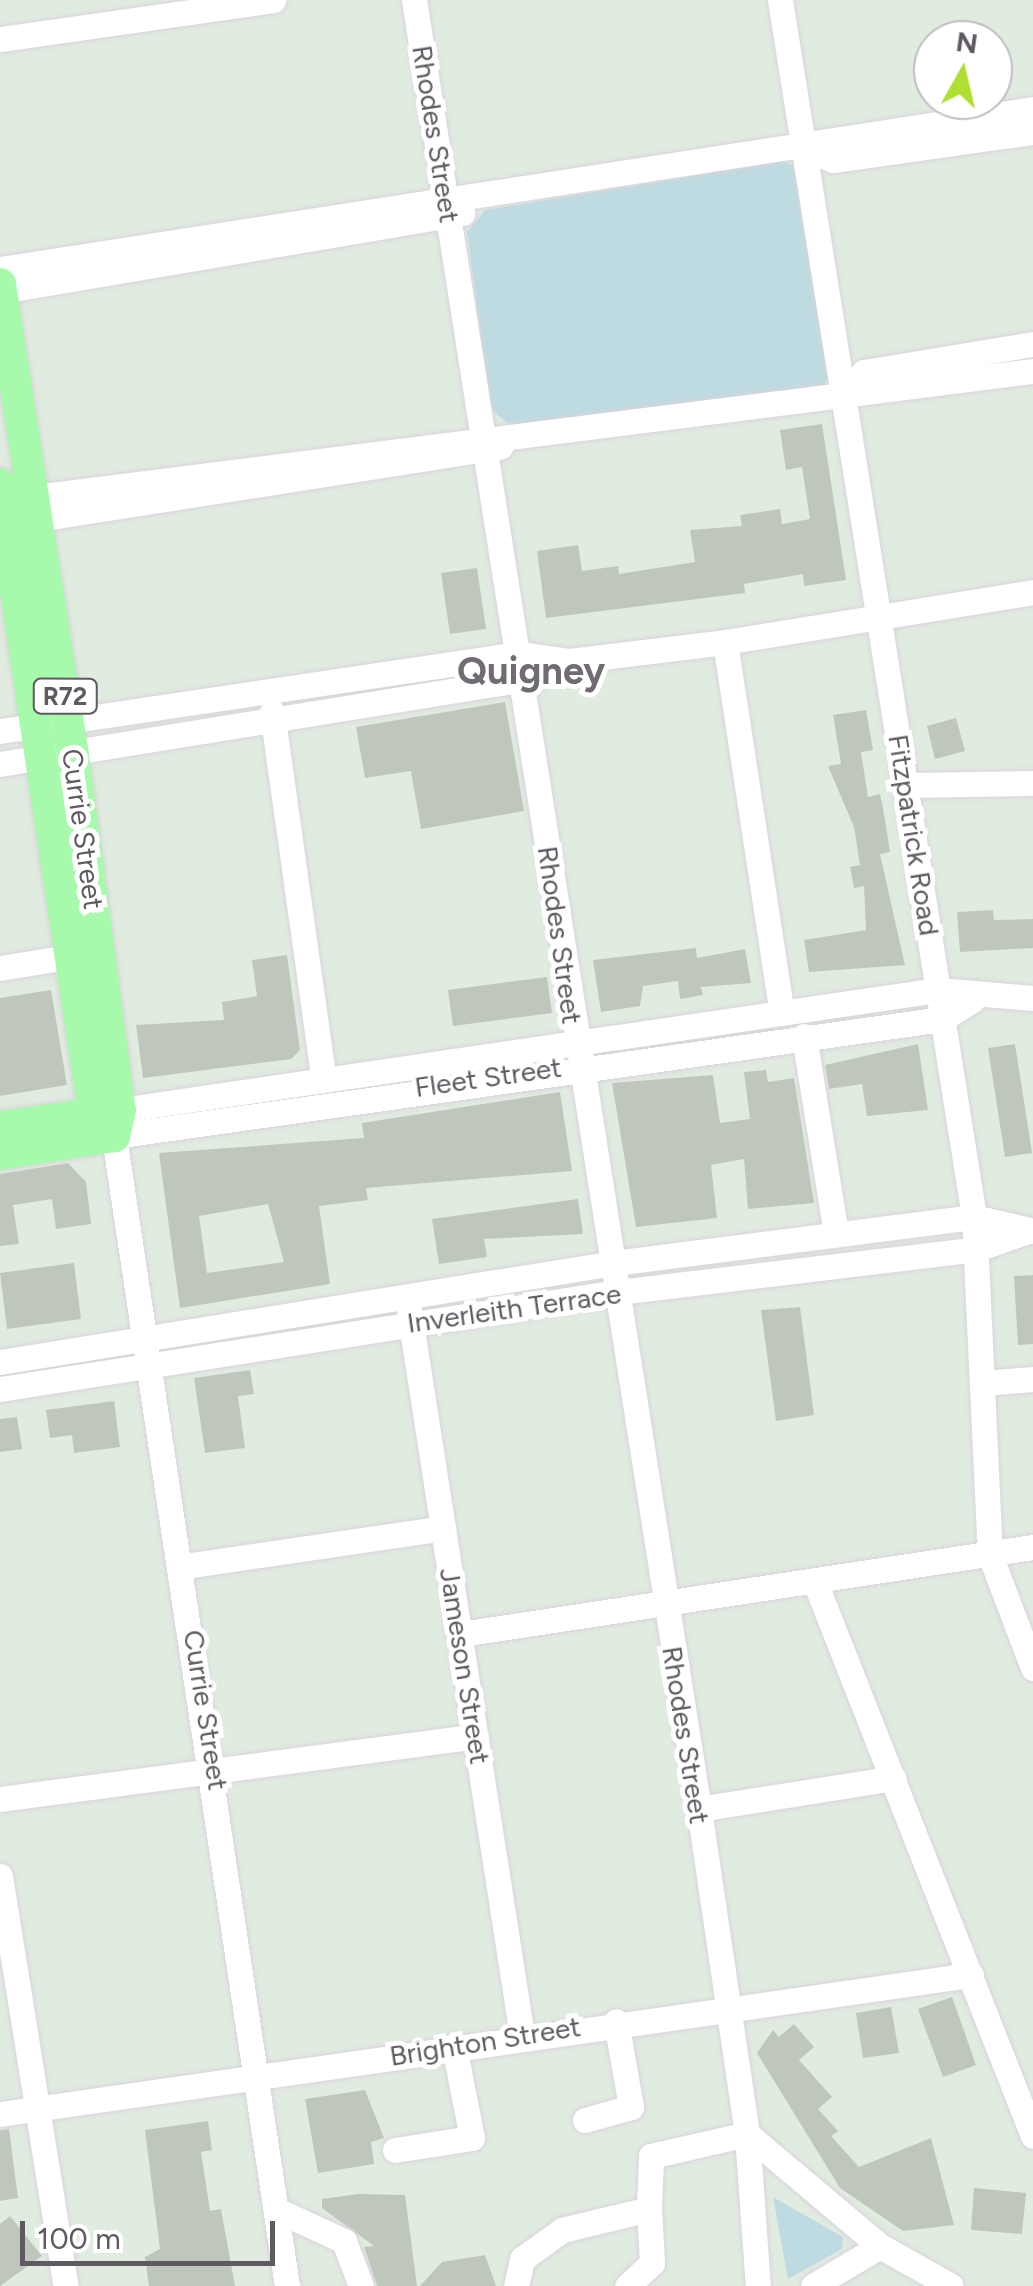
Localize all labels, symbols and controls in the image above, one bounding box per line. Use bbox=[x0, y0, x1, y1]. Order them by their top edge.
north arrow bbox=[913, 20, 1013, 120]
text: N bbox=[954, 24, 980, 61]
street label: Rhodes Street bbox=[405, 43, 467, 225]
district label: Quigney bbox=[457, 649, 605, 695]
road number: R72 bbox=[32, 676, 98, 716]
street label: Fitzpatrick Road bbox=[881, 732, 947, 938]
street label: Currie Street bbox=[55, 747, 111, 911]
street label: Rhodes Street bbox=[531, 844, 589, 1026]
street label: Fleet Street bbox=[412, 1050, 564, 1104]
street label: Inverleith Terrace bbox=[405, 1276, 623, 1340]
street label: Jameson Street bbox=[433, 1566, 497, 1766]
street label: Currie Street bbox=[177, 1627, 235, 1793]
street label: Rhodes Street bbox=[655, 1644, 717, 1826]
street label: Brighton Street bbox=[387, 2009, 583, 2073]
scale bar bbox=[25, 2201, 280, 2263]
text: 100 m bbox=[37, 2220, 121, 2257]

